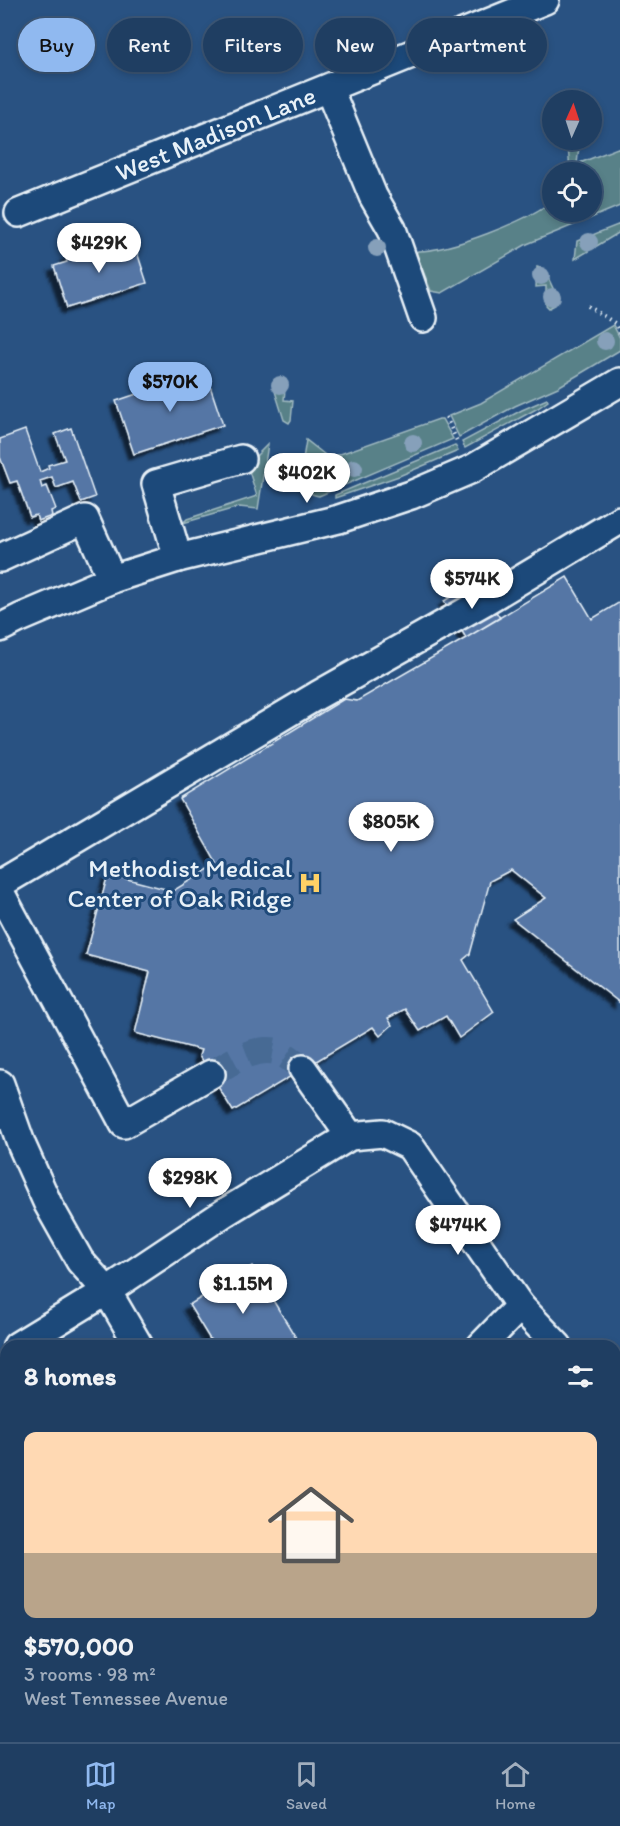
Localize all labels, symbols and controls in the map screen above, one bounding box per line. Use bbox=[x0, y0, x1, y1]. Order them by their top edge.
chip: Buy bbox=[18, 18, 95, 72]
chip: Rent bbox=[107, 18, 191, 72]
chip: Filters bbox=[203, 18, 303, 72]
chip: New bbox=[315, 18, 395, 72]
chip: Apartment bbox=[407, 18, 547, 72]
street label: West Madison Lane bbox=[111, 79, 320, 188]
north arrow bbox=[542, 90, 602, 150]
map controls bbox=[542, 90, 602, 222]
button: locate bbox=[542, 162, 602, 222]
pin: $429K bbox=[57, 223, 141, 274]
text: $429K bbox=[71, 230, 127, 254]
pin: $570K bbox=[128, 362, 212, 413]
text: $570K bbox=[142, 369, 198, 393]
pin: $402K bbox=[265, 453, 349, 504]
text: $402K bbox=[278, 460, 336, 484]
pin: $574K bbox=[430, 559, 514, 610]
text: $574K bbox=[444, 566, 500, 590]
pin: $805K bbox=[349, 802, 433, 853]
text: $805K bbox=[363, 809, 419, 833]
place label: Methodist Medical Center of Oak Ridge bbox=[67, 852, 292, 914]
hospital icon: Methodist Medical Center of Oak Ridge bbox=[297, 870, 323, 896]
pin: $298K bbox=[148, 1158, 232, 1209]
text: $298K bbox=[163, 1165, 217, 1189]
pin: $474K bbox=[416, 1205, 500, 1256]
text: $474K bbox=[430, 1212, 486, 1236]
pin: $1.15M bbox=[194, 1264, 292, 1315]
text: $1.15M bbox=[213, 1271, 273, 1295]
text: 8 homes bbox=[24, 1360, 116, 1392]
icon: filters bbox=[564, 1360, 597, 1393]
icon: home bbox=[257, 1471, 365, 1579]
text: $570,000 bbox=[24, 1630, 134, 1662]
text: 3 rooms · 98 m² bbox=[24, 1662, 156, 1686]
text: West Tennessee Avenue bbox=[24, 1686, 228, 1710]
tab: Map bbox=[84, 1758, 117, 1813]
tab: Saved bbox=[286, 1758, 327, 1813]
tab: Home bbox=[495, 1758, 536, 1813]

